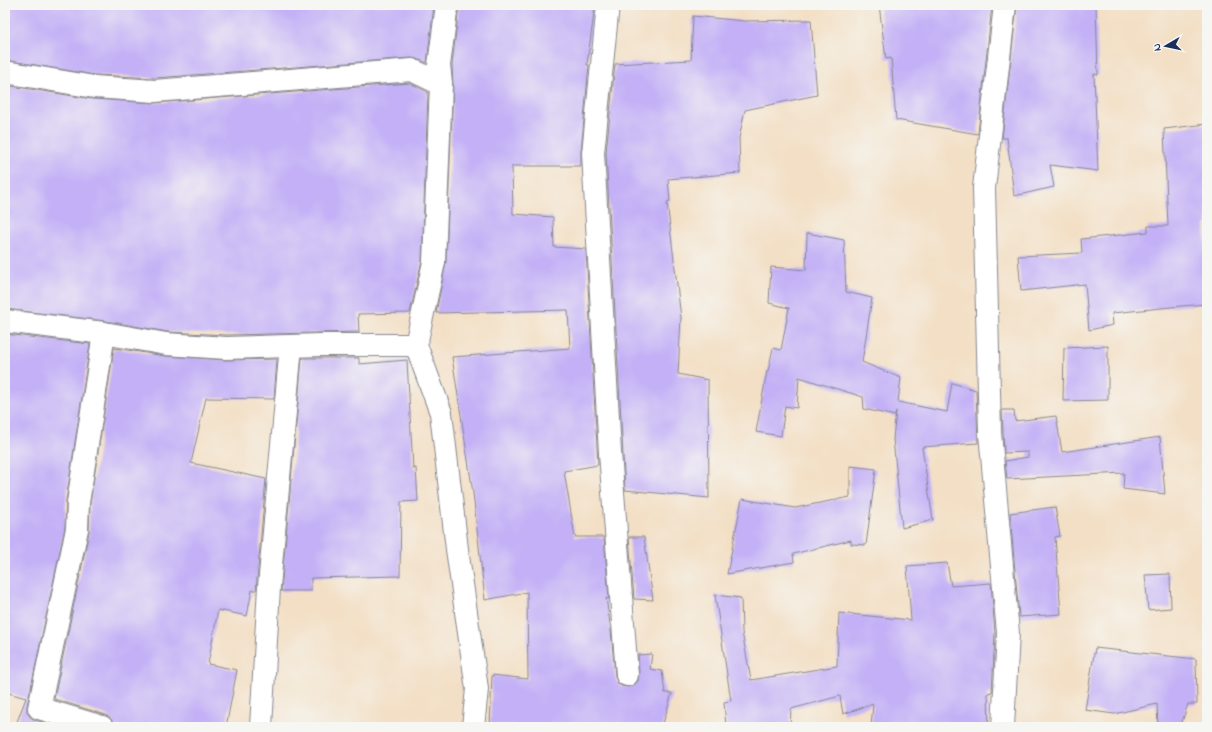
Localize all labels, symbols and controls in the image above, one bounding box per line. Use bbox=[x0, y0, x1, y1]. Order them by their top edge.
north arrow bbox=[1146, 26, 1186, 66]
text: N bbox=[1149, 42, 1166, 52]

